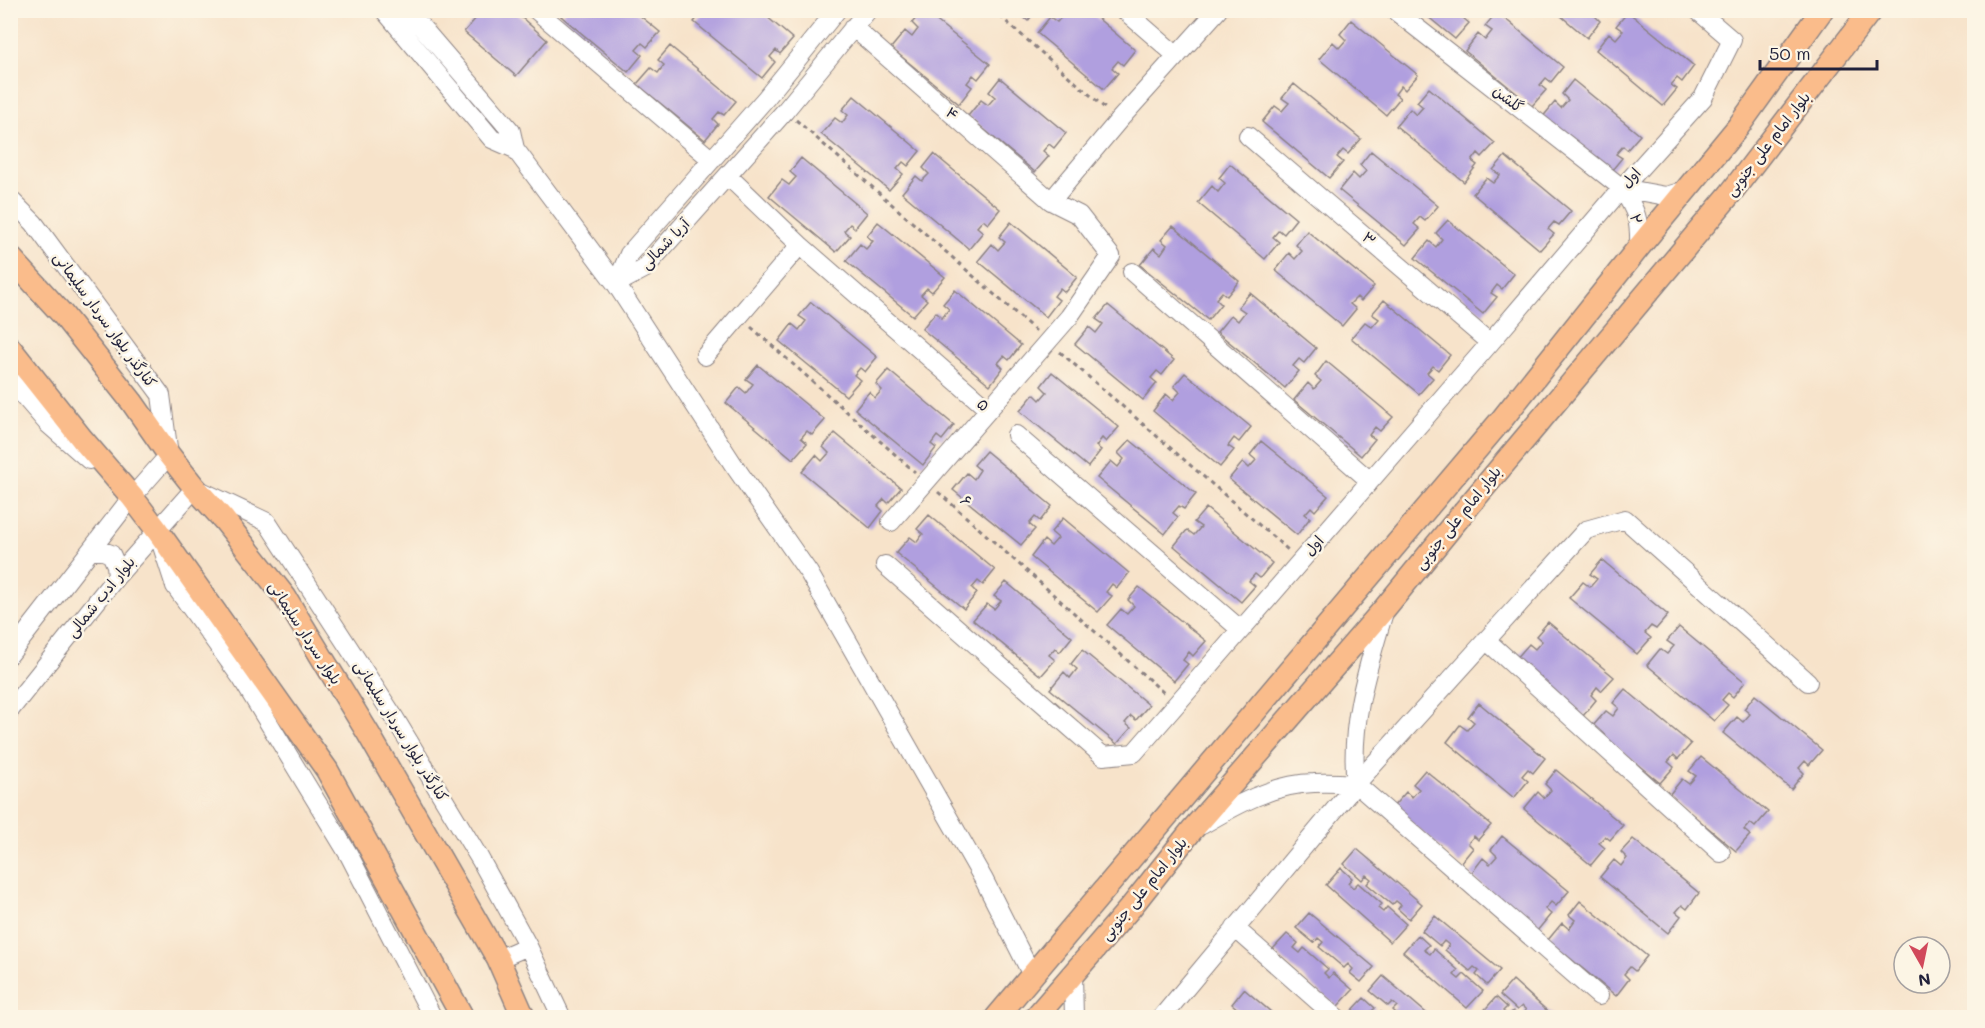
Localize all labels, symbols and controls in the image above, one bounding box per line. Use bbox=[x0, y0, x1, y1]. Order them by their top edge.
scale bar bbox=[1760, 33, 1877, 71]
text: 50 m bbox=[1769, 41, 1811, 65]
street label: گلشن bbox=[1489, 80, 1528, 116]
street label: بلوار امام علی جنوبی bbox=[1720, 87, 1816, 201]
street label: ۴ bbox=[942, 102, 963, 124]
street label: اول bbox=[1616, 163, 1645, 192]
street label: ۲ bbox=[1626, 211, 1648, 226]
street label: آریا شمالی bbox=[635, 213, 695, 274]
street label: ۳ bbox=[1358, 227, 1381, 250]
street label: کنارگذر بلوار سردار سلیمانی bbox=[49, 248, 162, 392]
street label: ۵ bbox=[973, 393, 994, 415]
street label: بلوار امام علی جنوبی bbox=[1409, 462, 1507, 574]
street label: ۶ bbox=[957, 490, 977, 511]
street label: اول bbox=[1299, 531, 1328, 560]
street label: بلوار ادب شمالی bbox=[61, 552, 140, 642]
street label: بلوار سردار سلیمانی bbox=[264, 577, 347, 689]
street label: کنارگذر بلوار سردار سلیمانی bbox=[349, 656, 453, 805]
street label: بلوار امام علی جنوبی bbox=[1095, 833, 1193, 945]
north arrow bbox=[1892, 935, 1952, 995]
text: N bbox=[1917, 969, 1932, 992]

